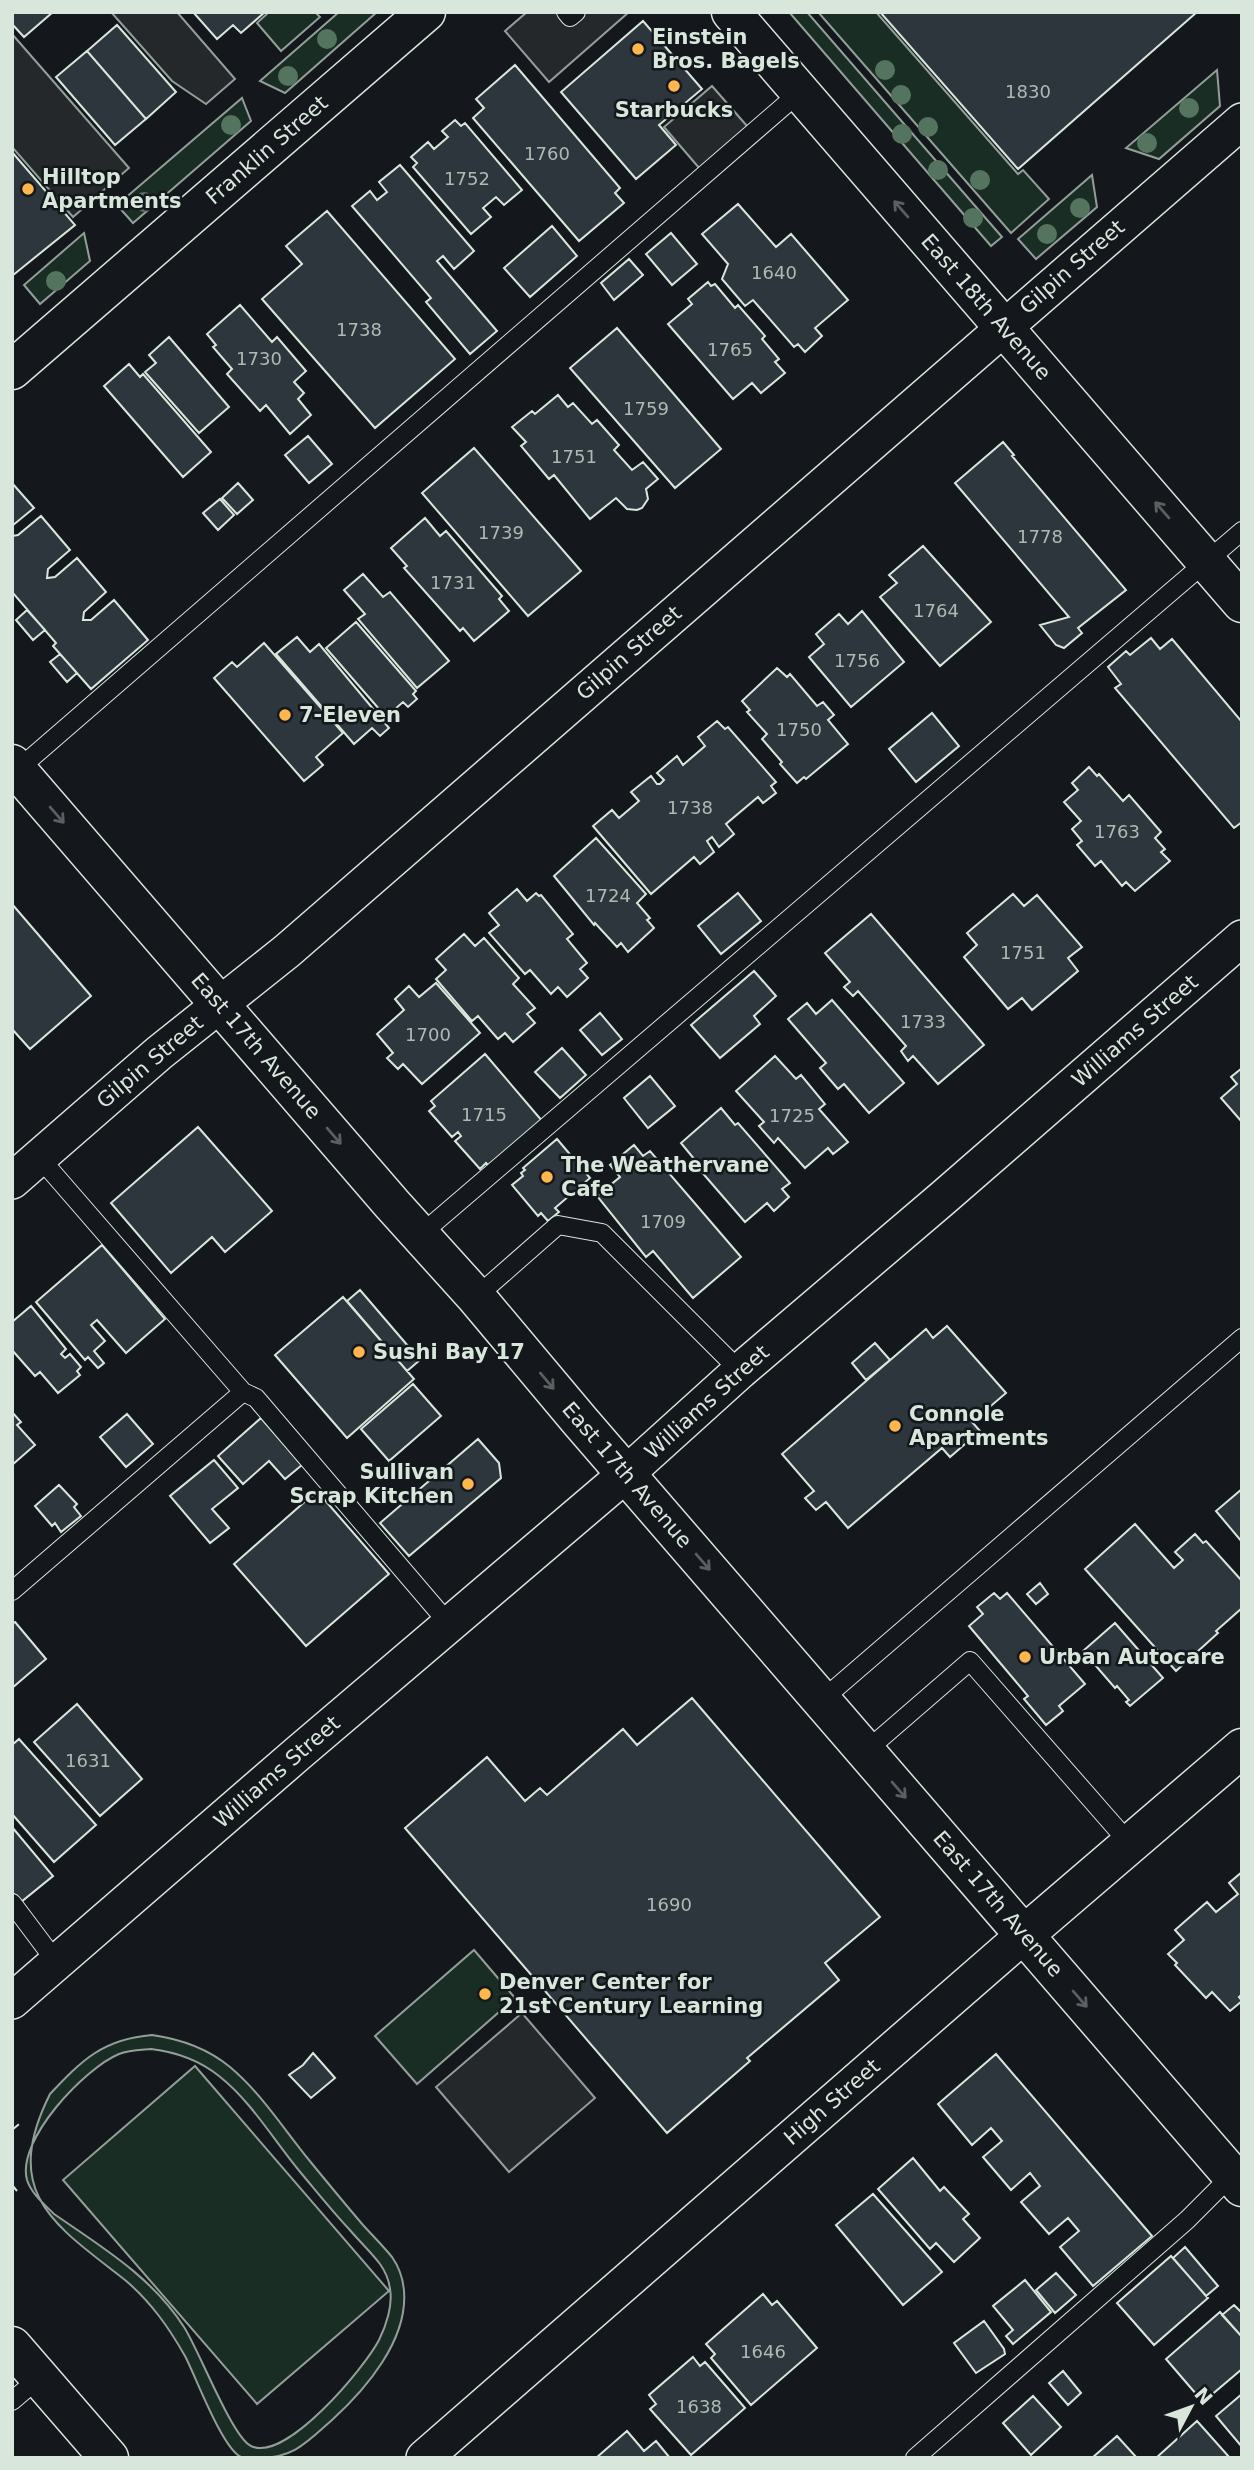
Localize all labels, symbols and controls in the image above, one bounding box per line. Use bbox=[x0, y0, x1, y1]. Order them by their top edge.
place label: Einstein Bros. Bagels bbox=[652, 25, 800, 73]
marker: Einstein Bros. Bagels bbox=[630, 41, 646, 57]
marker: Starbucks bbox=[666, 78, 682, 94]
house number: 1830 bbox=[1005, 81, 1051, 102]
street label: Franklin Street bbox=[201, 91, 333, 209]
place label: Starbucks bbox=[615, 98, 733, 122]
house number: 1760 bbox=[524, 143, 570, 164]
place label: Hilltop Apartments bbox=[42, 165, 181, 213]
house number: 1752 bbox=[444, 168, 490, 189]
marker: Hilltop Apartments bbox=[20, 181, 36, 197]
one-way arrow bbox=[893, 200, 909, 218]
street label: Gilpin Street bbox=[1015, 215, 1129, 319]
street label: East 18th Avenue bbox=[916, 229, 1056, 385]
house number: 1640 bbox=[751, 262, 797, 283]
house number: 1738 bbox=[336, 319, 382, 340]
house number: 1765 bbox=[707, 339, 753, 360]
house number: 1730 bbox=[236, 348, 282, 369]
house number: 1759 bbox=[623, 398, 669, 419]
house number: 1751 bbox=[551, 446, 597, 467]
one-way arrow bbox=[1154, 501, 1170, 519]
house number: 1739 bbox=[478, 522, 524, 543]
house number: 1778 bbox=[1017, 526, 1063, 547]
house number: 1731 bbox=[430, 572, 476, 593]
house number: 1764 bbox=[913, 600, 959, 621]
street label: Gilpin Street bbox=[572, 601, 686, 705]
house number: 1756 bbox=[834, 650, 880, 671]
place label: 7-Eleven bbox=[299, 703, 401, 727]
marker: 7-Eleven bbox=[277, 707, 293, 723]
house number: 1750 bbox=[776, 719, 822, 740]
house number: 1738 bbox=[667, 797, 713, 818]
one-way arrow bbox=[49, 806, 65, 824]
house number: 1763 bbox=[1094, 821, 1140, 842]
house number: 1724 bbox=[585, 885, 631, 906]
house number: 1751 bbox=[1000, 942, 1046, 963]
street label: East 17th Avenue bbox=[186, 968, 326, 1124]
street label: Williams Street bbox=[1067, 970, 1203, 1092]
street label: Gilpin Street bbox=[92, 1011, 208, 1113]
house number: 1733 bbox=[900, 1011, 946, 1032]
house number: 1700 bbox=[405, 1024, 451, 1045]
house number: 1715 bbox=[461, 1104, 507, 1125]
house number: 1725 bbox=[769, 1105, 815, 1126]
one-way arrow bbox=[326, 1126, 342, 1144]
place label: The Weathervane Cafe bbox=[561, 1153, 769, 1201]
marker: The Weathervane Cafe bbox=[539, 1169, 555, 1185]
house number: 1709 bbox=[640, 1211, 686, 1232]
place label: Sushi Bay 17 bbox=[373, 1340, 525, 1364]
street label: Williams Street bbox=[640, 1340, 774, 1464]
marker: Sushi Bay 17 bbox=[351, 1344, 367, 1360]
one-way arrow bbox=[539, 1372, 555, 1390]
street label: East 17th Avenue bbox=[557, 1397, 697, 1553]
place label: Connole Apartments bbox=[909, 1402, 1048, 1450]
marker: Connole Apartments bbox=[887, 1418, 903, 1434]
place label: Sullivan Scrap Kitchen bbox=[289, 1460, 454, 1508]
marker: Sullivan Scrap Kitchen bbox=[460, 1476, 476, 1492]
one-way arrow bbox=[695, 1553, 711, 1571]
place label: Urban Autocare bbox=[1039, 1645, 1225, 1669]
marker: Urban Autocare bbox=[1017, 1649, 1033, 1665]
street label: Williams Street bbox=[209, 1711, 345, 1833]
house number: 1631 bbox=[65, 1750, 111, 1771]
one-way arrow bbox=[891, 1781, 907, 1799]
street label: East 17th Avenue bbox=[928, 1826, 1068, 1982]
house number: 1690 bbox=[646, 1894, 692, 1915]
place label: Denver Center for 21st Century Learning bbox=[499, 1970, 763, 2018]
marker: Denver Center for 21st Century Learning bbox=[477, 1986, 493, 2002]
one-way arrow bbox=[1072, 1990, 1088, 2008]
street label: High Street bbox=[779, 2054, 885, 2150]
house number: 1646 bbox=[740, 2341, 786, 2362]
north arrow bbox=[1156, 2372, 1226, 2442]
text: N bbox=[1190, 2383, 1217, 2409]
house number: 1638 bbox=[676, 2396, 722, 2417]

